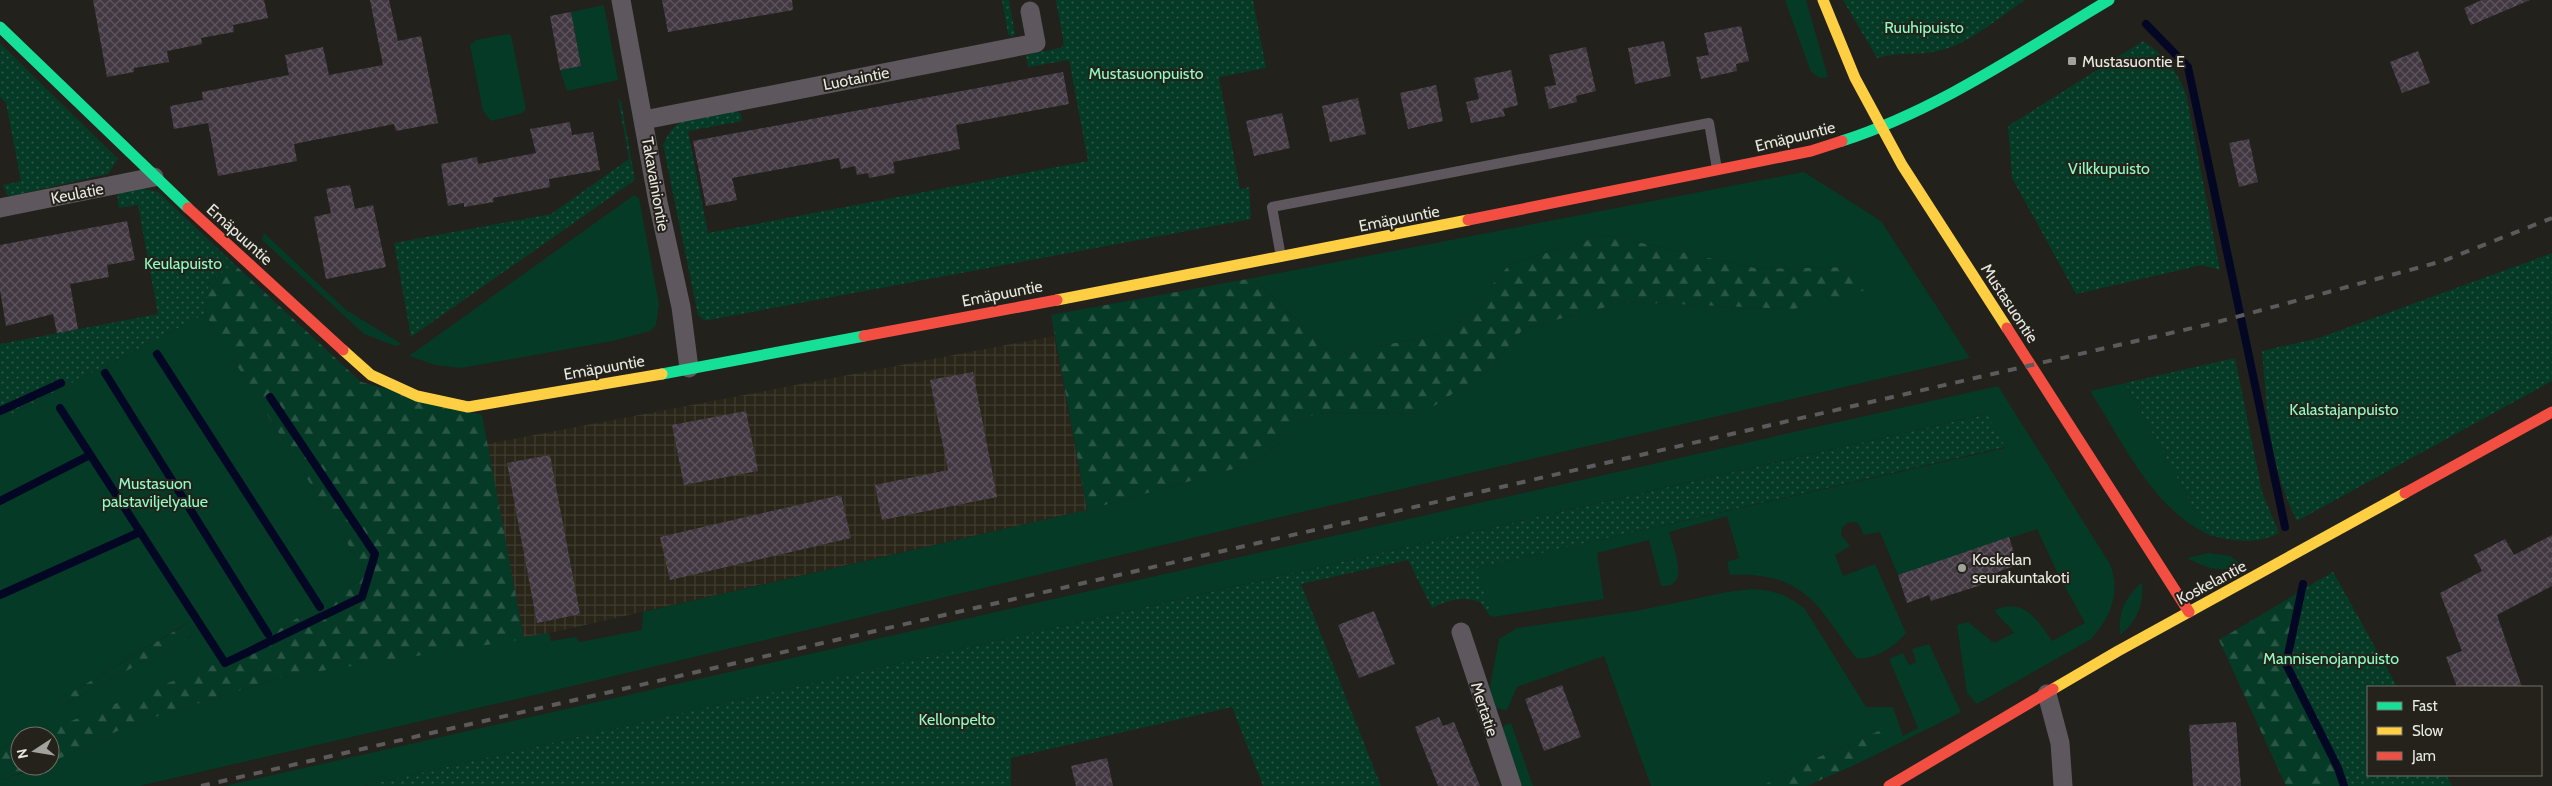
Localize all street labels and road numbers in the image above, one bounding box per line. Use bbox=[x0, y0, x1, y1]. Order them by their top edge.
street label: Luotaintie bbox=[821, 63, 891, 94]
street label: Emäpuuntie bbox=[1753, 117, 1837, 156]
street label: Takavainiontie bbox=[638, 135, 673, 233]
street label: Keulatie bbox=[49, 179, 105, 208]
street label: Emäpuuntie bbox=[203, 200, 276, 269]
street label: Emäpuuntie bbox=[1357, 201, 1441, 236]
street label: Mustasuontie bbox=[1977, 260, 2042, 346]
street label: Emäpuuntie bbox=[960, 276, 1044, 311]
street label: Emäpuuntie bbox=[562, 351, 646, 384]
street label: Koskelantie bbox=[2173, 556, 2249, 609]
street label: Mertatie bbox=[1467, 680, 1502, 739]

